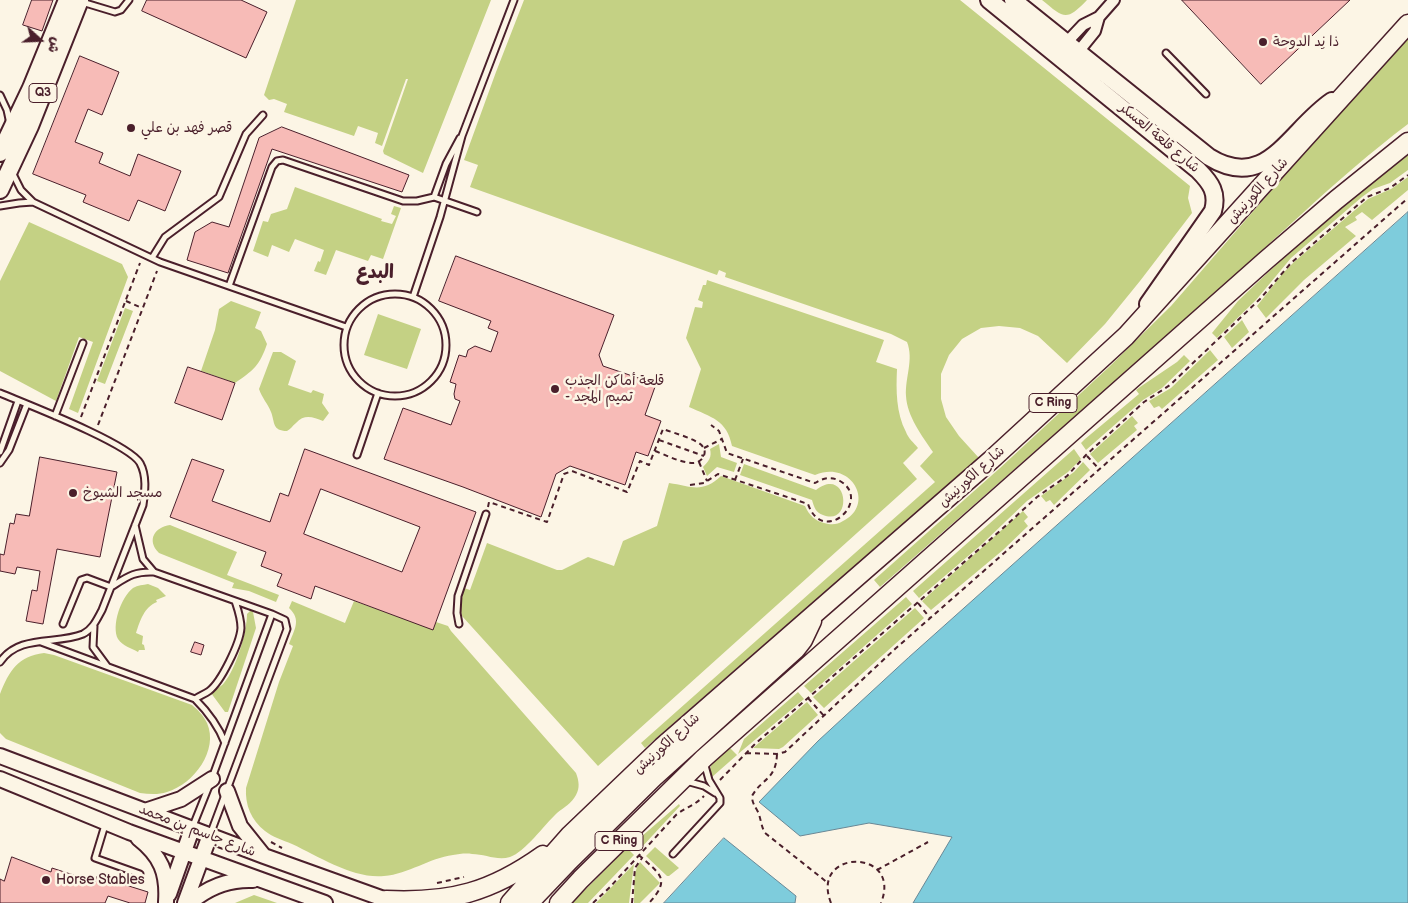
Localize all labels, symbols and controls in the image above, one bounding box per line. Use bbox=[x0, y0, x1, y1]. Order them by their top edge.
north arrow bbox=[15, 15, 65, 65]
place label: ذا نِد الدوحة bbox=[1273, 34, 1339, 50]
text: ش bbox=[44, 35, 65, 55]
marker: ذا نِد الدوحة bbox=[1257, 36, 1269, 48]
road number: Q3 bbox=[29, 84, 57, 102]
street label: شارع قلعة العسكر bbox=[1115, 99, 1203, 177]
place label: قصر فهد بن علي bbox=[141, 120, 232, 136]
marker: قصر فهد بن علي bbox=[125, 122, 137, 134]
street label: شارع الكورنيش bbox=[1224, 154, 1292, 228]
district label: البدع bbox=[356, 262, 394, 284]
place label: قلعة أماكن الجذب - تميم المجد bbox=[565, 373, 664, 406]
marker: قلعة أماكن الجذب - تميم المجد bbox=[549, 383, 561, 395]
road number: C Ring bbox=[1029, 393, 1077, 412]
street label: شارع الكورنيش bbox=[935, 443, 1009, 511]
place label: مسجد الشيوخ bbox=[83, 485, 162, 501]
marker: مسجد الشيوخ bbox=[67, 487, 79, 499]
street label: شارع الكورنيش bbox=[630, 710, 704, 778]
street label: شارع جاسم بن محمد bbox=[136, 801, 258, 861]
road number: C Ring bbox=[595, 831, 643, 850]
place label: Horse Stables bbox=[56, 872, 145, 888]
marker: Horse Stables bbox=[40, 874, 52, 886]

